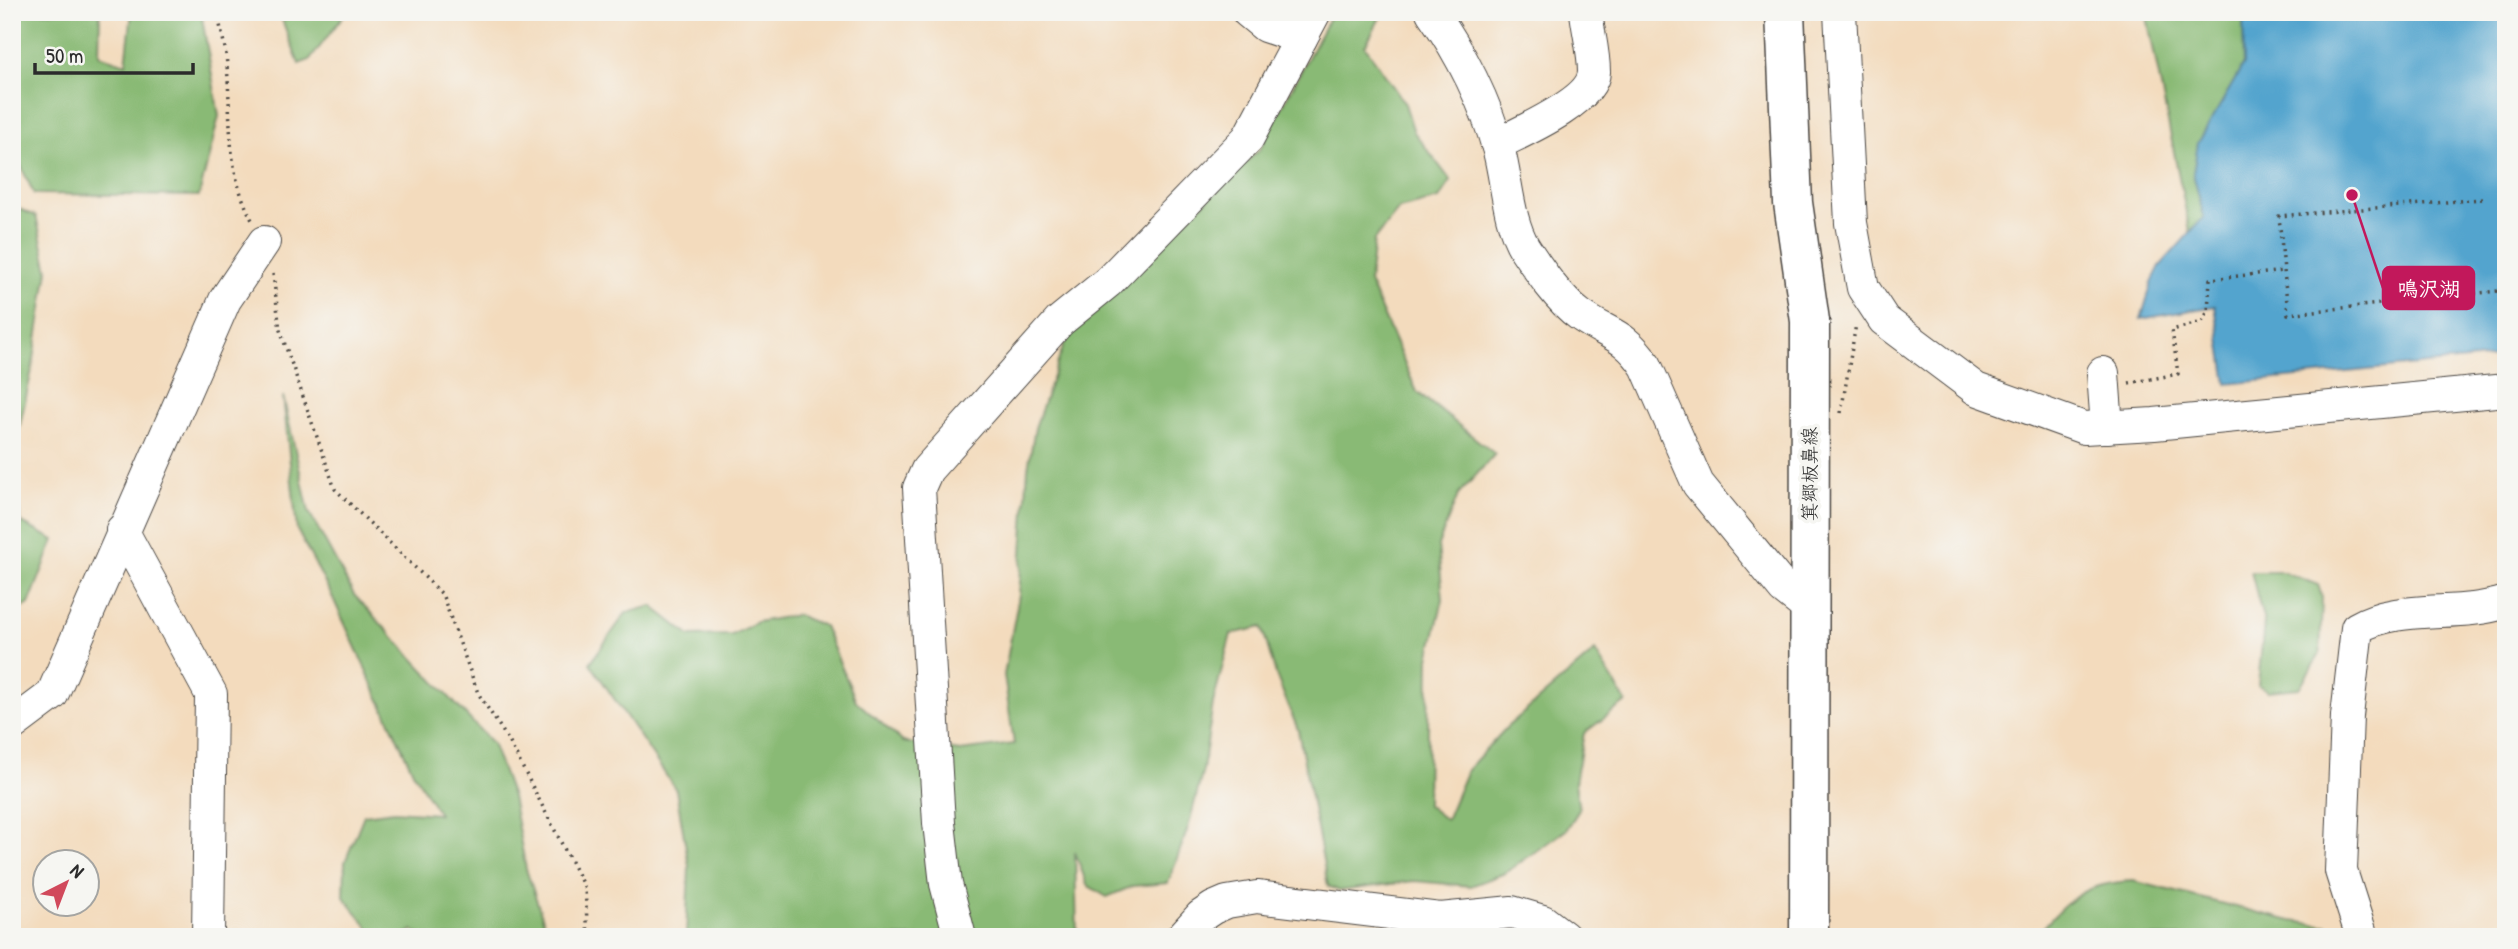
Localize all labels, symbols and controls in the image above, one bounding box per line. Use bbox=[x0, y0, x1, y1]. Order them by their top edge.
scale bar bbox=[35, 32, 192, 76]
text: 50 m bbox=[46, 41, 83, 70]
callout: 鳴沢湖 bbox=[2383, 267, 2474, 309]
text: 鳴沢湖 bbox=[2398, 274, 2461, 303]
street label: 箕郷板鼻線 bbox=[1796, 426, 1822, 522]
north arrow bbox=[32, 848, 102, 918]
text: N bbox=[65, 857, 90, 883]

